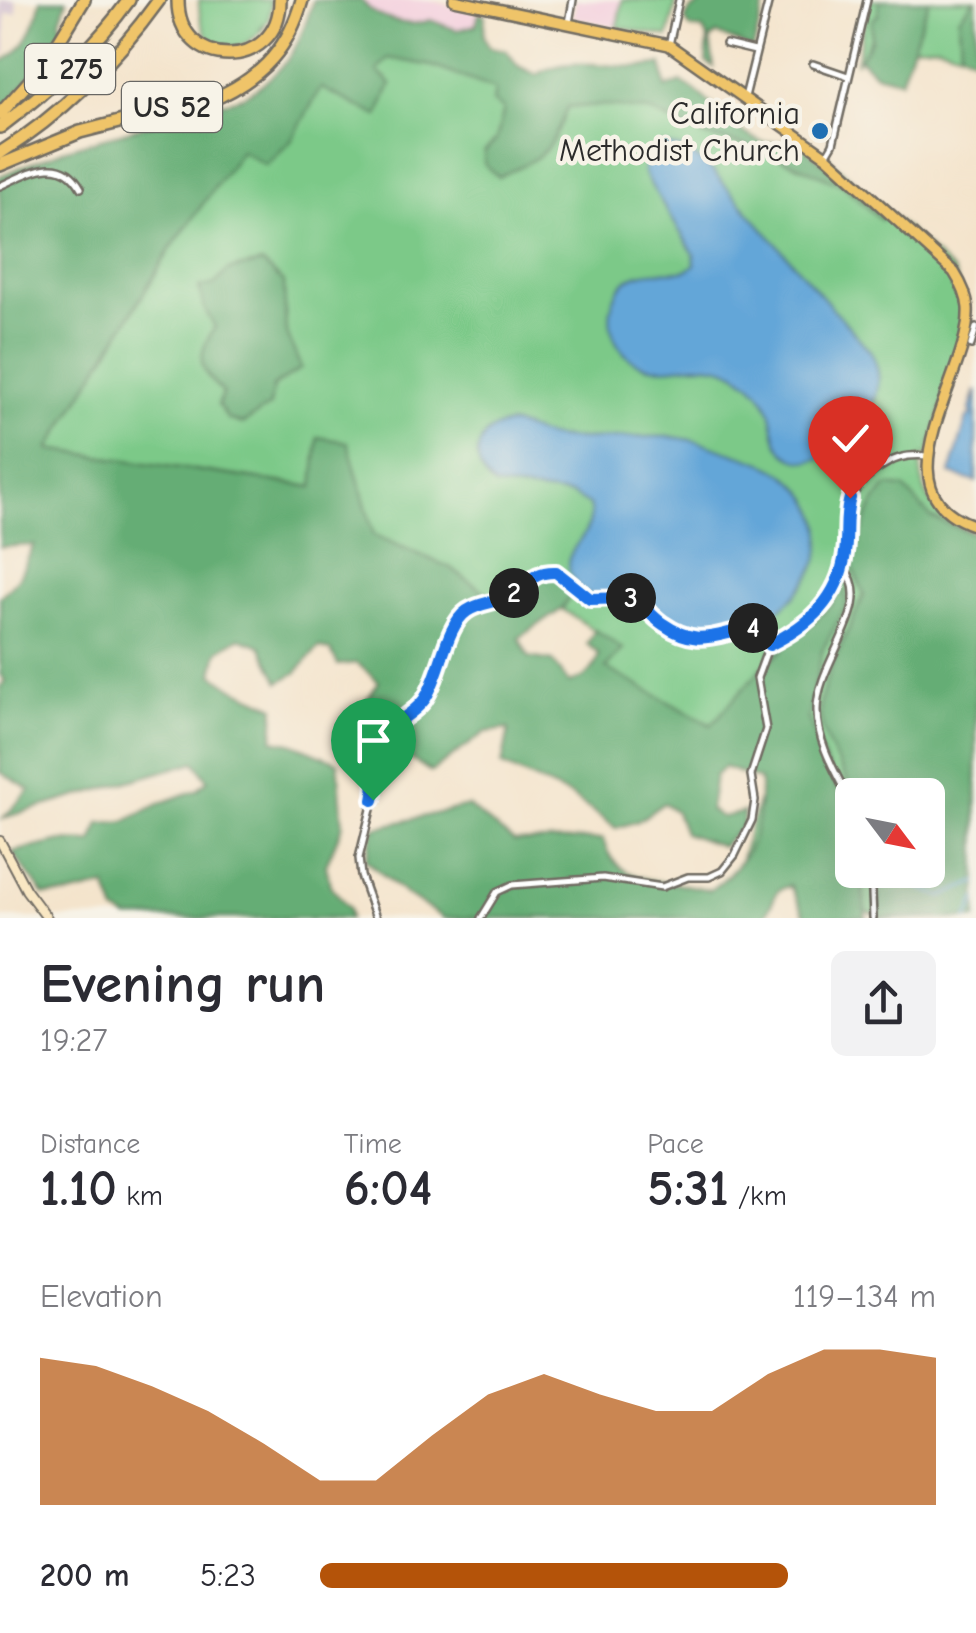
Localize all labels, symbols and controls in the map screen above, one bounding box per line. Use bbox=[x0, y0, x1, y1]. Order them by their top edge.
road number: I 275 bbox=[25, 44, 115, 94]
road number: US 52 bbox=[122, 82, 222, 132]
place label: California Methodist Church bbox=[559, 95, 800, 169]
marker: California Methodist Church bbox=[809, 120, 831, 142]
pin bbox=[808, 396, 893, 499]
icon: check bbox=[823, 411, 878, 466]
pin: 2 bbox=[489, 568, 539, 618]
pin: 3 bbox=[606, 573, 656, 623]
text: 2 bbox=[507, 577, 521, 609]
text: 3 bbox=[624, 582, 638, 614]
pin: 4 bbox=[728, 603, 778, 653]
text: 4 bbox=[746, 612, 760, 644]
pin bbox=[331, 698, 416, 801]
icon: arrive bbox=[346, 713, 401, 768]
north arrow bbox=[835, 778, 945, 888]
map controls bbox=[835, 778, 945, 888]
button: share bbox=[831, 951, 936, 1056]
text: Evening run bbox=[40, 952, 325, 1016]
text: 19:27 bbox=[40, 1022, 107, 1059]
text: Distance bbox=[40, 1128, 140, 1160]
text: Time bbox=[344, 1128, 402, 1160]
text: Pace bbox=[647, 1128, 704, 1160]
text: 1.10 bbox=[40, 1160, 117, 1218]
text: 6:04 bbox=[344, 1160, 432, 1218]
text: 5:31 bbox=[647, 1160, 729, 1218]
text: km bbox=[117, 1180, 163, 1212]
text: /km bbox=[729, 1180, 787, 1212]
text: Elevation bbox=[40, 1278, 163, 1315]
text: 119–134 m bbox=[793, 1278, 936, 1315]
text: 200 m bbox=[40, 1557, 129, 1594]
text: 5:23 bbox=[200, 1557, 256, 1594]

